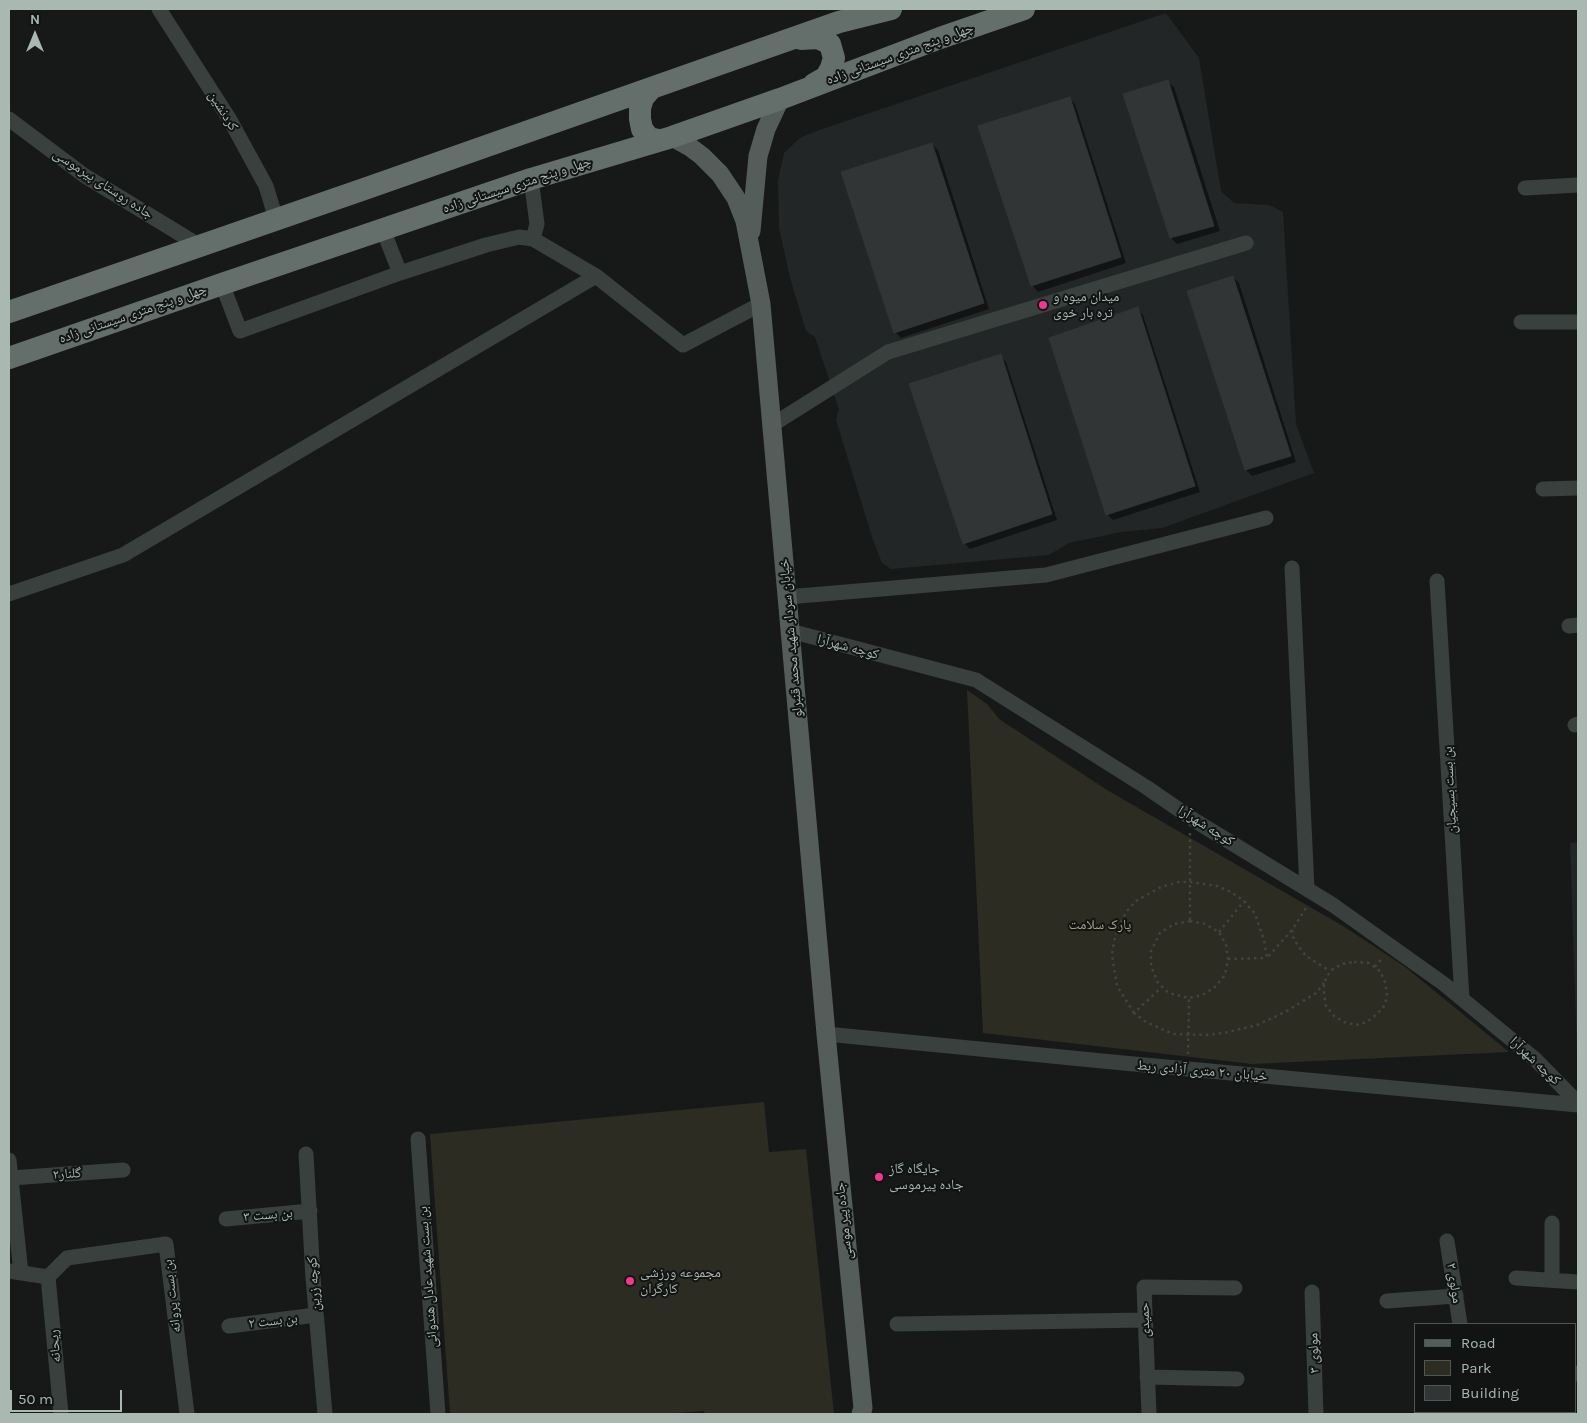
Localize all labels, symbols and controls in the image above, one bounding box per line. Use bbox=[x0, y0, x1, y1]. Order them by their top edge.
north arrow bbox=[10, 10, 60, 60]
text: N bbox=[30, 11, 40, 28]
street label: چهل و پنج متری سیستانی زاده bbox=[824, 20, 976, 88]
street label: کردنشین bbox=[204, 88, 242, 134]
street label: جاده روستای پیرموسی bbox=[50, 145, 156, 223]
street label: چهل و پنج متری سیستانی زاده bbox=[440, 153, 594, 217]
street label: چهل و پنج متری سیستانی زاده bbox=[57, 281, 209, 347]
place label: میدان میوه و تره بار خوی bbox=[1053, 289, 1119, 322]
marker: میدان میوه و تره بار خوی bbox=[1037, 299, 1049, 311]
street label: خیابان سردار شهید محمد قنبرلو bbox=[776, 558, 806, 718]
street label: کوچه شهرآرا bbox=[815, 631, 881, 663]
street label: بن بست بسیجیان bbox=[1439, 746, 1461, 834]
street label: کوچه شهرآرا bbox=[1175, 802, 1237, 850]
park label: پارک سلامت bbox=[1069, 917, 1131, 933]
street label: کوچه شهرآرا bbox=[1506, 1033, 1564, 1089]
street label: خیابان ۲۰ متری آزادی ربط bbox=[1136, 1057, 1268, 1085]
place label: جایگاه گاز جاده پیرموسی bbox=[889, 1161, 964, 1194]
street label: گلنار۲ bbox=[52, 1165, 82, 1183]
marker: جایگاه گاز جاده پیرموسی bbox=[873, 1171, 885, 1183]
street label: جاده پیر موسی bbox=[832, 1181, 856, 1261]
street label: بن بست ۳ bbox=[243, 1204, 293, 1226]
street label: بن بست شهید عادل هندوانی bbox=[415, 1206, 441, 1348]
street label: کوچه زرین bbox=[304, 1256, 324, 1312]
street label: بن بست پروانه bbox=[159, 1258, 185, 1334]
street label: مولوی ۲ bbox=[1443, 1262, 1465, 1304]
place label: مجموعه ورزشی کارگران bbox=[640, 1265, 721, 1298]
marker: مجموعه ورزشی کارگران bbox=[624, 1275, 636, 1287]
street label: حمیدی bbox=[1136, 1302, 1154, 1338]
street label: بن بست ۲ bbox=[247, 1310, 299, 1332]
legend bbox=[1414, 1323, 1577, 1413]
street label: ریحانه bbox=[45, 1329, 65, 1363]
street label: مولوی ۳ bbox=[1305, 1332, 1323, 1374]
text: Road bbox=[1461, 1334, 1496, 1352]
text: Park bbox=[1461, 1359, 1491, 1377]
scale bar bbox=[12, 1380, 125, 1412]
text: Building bbox=[1461, 1384, 1519, 1402]
text: 50 m bbox=[18, 1390, 53, 1408]

